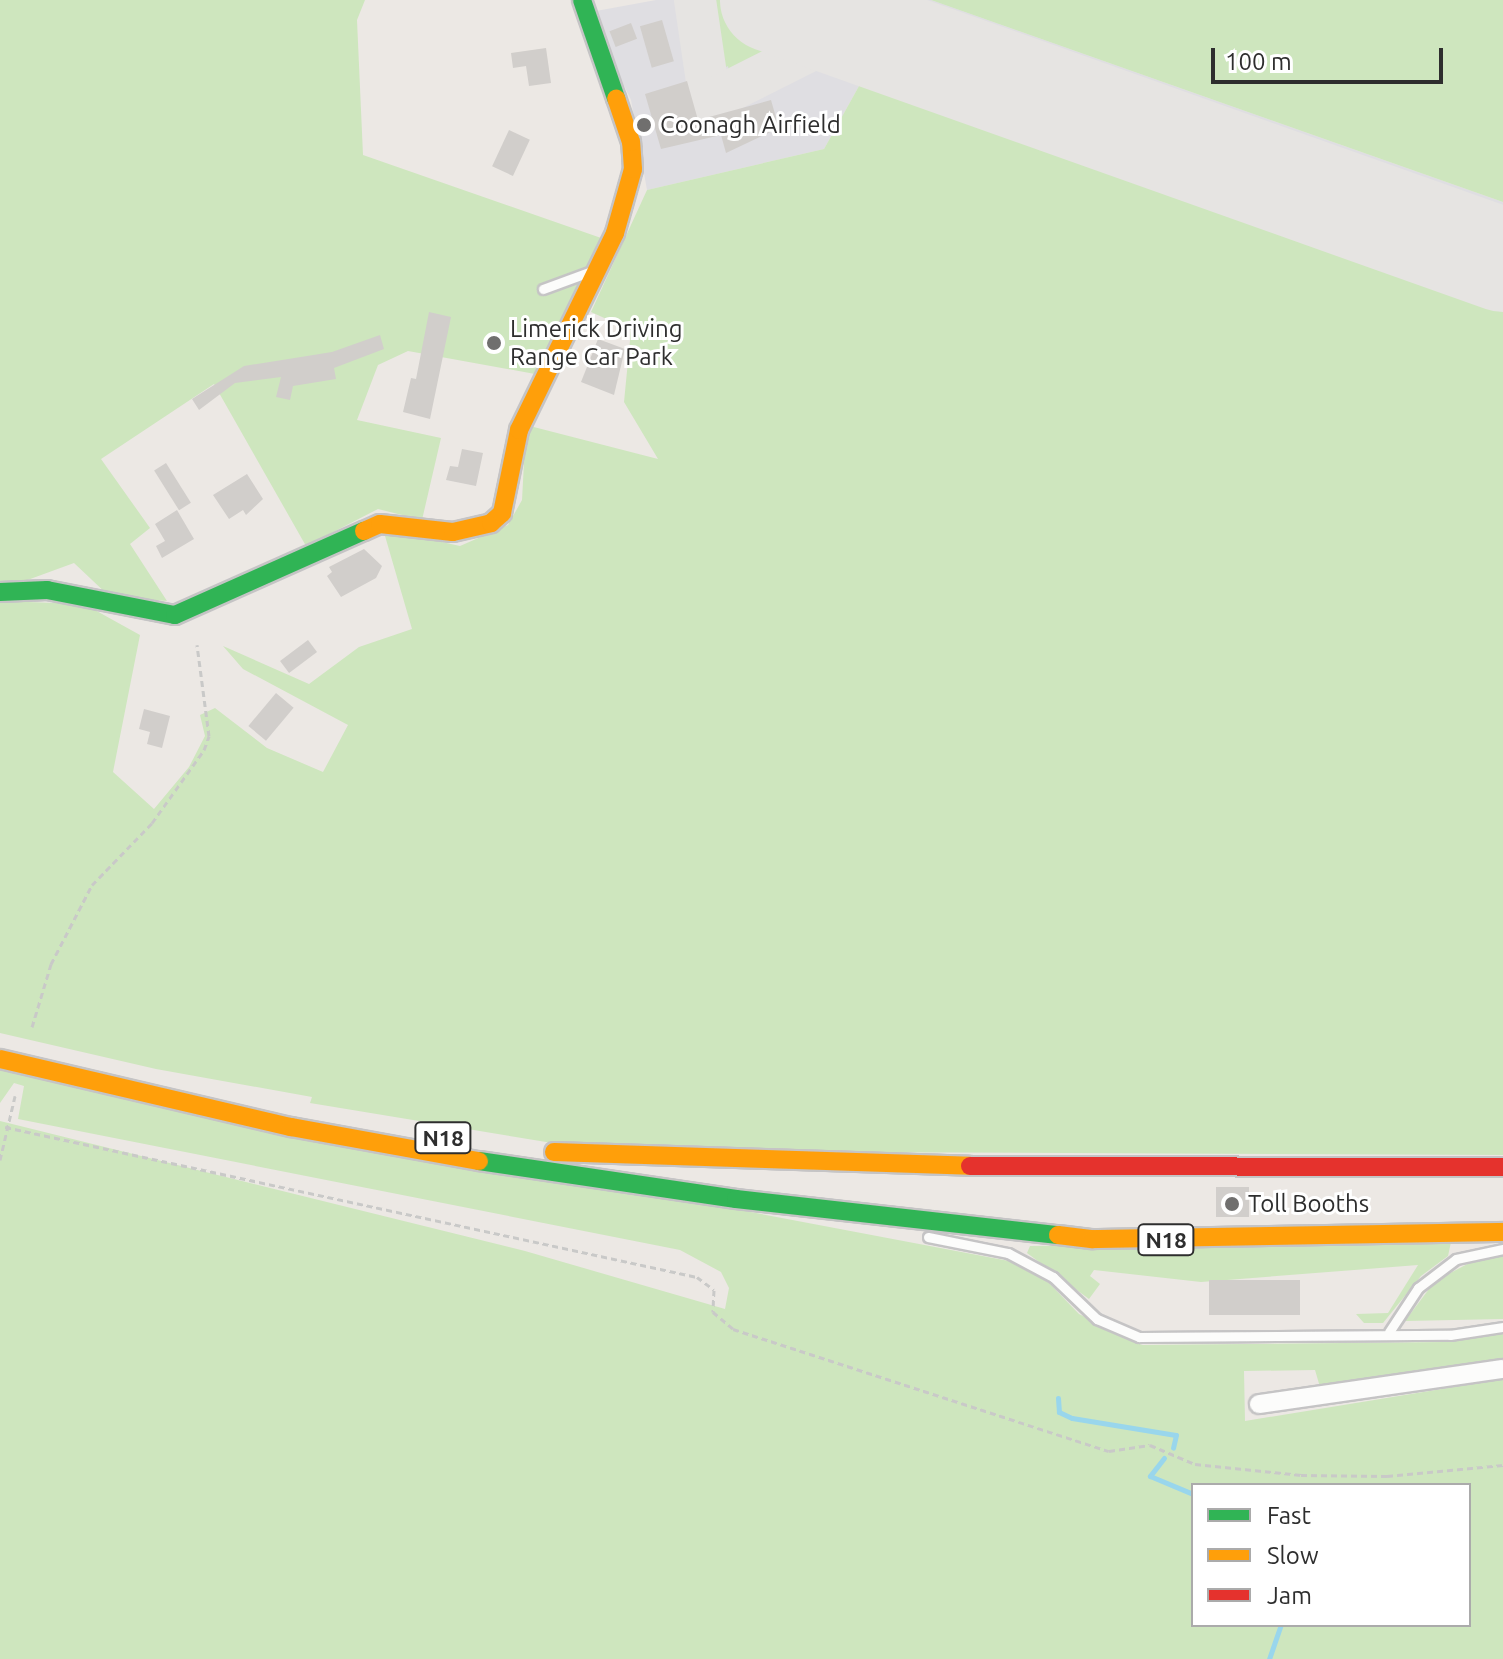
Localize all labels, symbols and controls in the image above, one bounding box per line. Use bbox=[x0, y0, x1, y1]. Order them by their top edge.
scale bar bbox=[1215, 32, 1447, 82]
text: 100 m bbox=[1225, 48, 1292, 75]
place label: Coonagh Airfield bbox=[660, 111, 841, 139]
marker: Coonagh Airfield bbox=[635, 116, 653, 134]
place label: Limerick Driving Range Car Park bbox=[510, 315, 683, 371]
marker: Limerick Driving Range Car Park bbox=[485, 334, 503, 352]
road number: N18 bbox=[413, 1120, 473, 1156]
place label: Toll Booths bbox=[1248, 1190, 1369, 1218]
marker: Toll Booths bbox=[1223, 1195, 1241, 1213]
road number: N18 bbox=[1136, 1222, 1196, 1258]
legend bbox=[1191, 1483, 1471, 1627]
text: Fast bbox=[1267, 1502, 1311, 1529]
text: Slow bbox=[1267, 1542, 1319, 1569]
text: Jam bbox=[1267, 1582, 1312, 1609]

